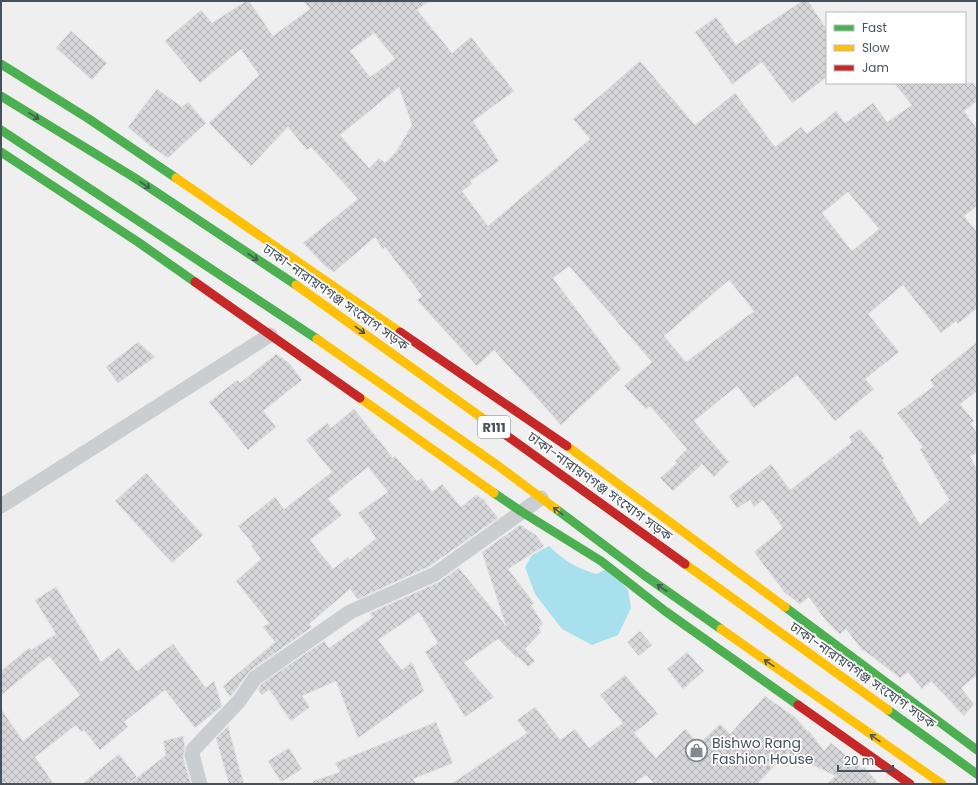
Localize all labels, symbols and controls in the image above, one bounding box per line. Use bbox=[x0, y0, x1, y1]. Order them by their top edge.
legend bbox=[826, 12, 966, 84]
text: Fast bbox=[862, 19, 887, 36]
text: Slow bbox=[862, 39, 890, 56]
text: Jam bbox=[862, 59, 889, 76]
one-way arrow bbox=[28, 113, 40, 121]
one-way arrow bbox=[139, 181, 150, 189]
street label: ঢাকা-নারায়ণগঞ্জ সংযোগ সড়ক bbox=[258, 238, 414, 356]
one-way arrow bbox=[247, 253, 258, 261]
one-way arrow bbox=[355, 326, 366, 334]
road number: R111 bbox=[478, 416, 510, 438]
street label: ঢাকা-নারায়ণগঞ্জ সংযোগ সড়ক bbox=[523, 426, 677, 546]
one-way arrow bbox=[552, 507, 563, 515]
one-way arrow bbox=[657, 584, 668, 592]
street label: ঢাকা-নারায়ণগঞ্জ সংযোগ সড়ক bbox=[785, 616, 941, 734]
one-way arrow bbox=[764, 659, 775, 667]
place label: Bishwo Rang Fashion House bbox=[712, 733, 814, 769]
one-way arrow bbox=[870, 734, 881, 742]
shop icon: Bishwo Rang Fashion House bbox=[683, 738, 709, 764]
scale bar bbox=[838, 747, 893, 773]
text: 20 m bbox=[844, 752, 874, 769]

